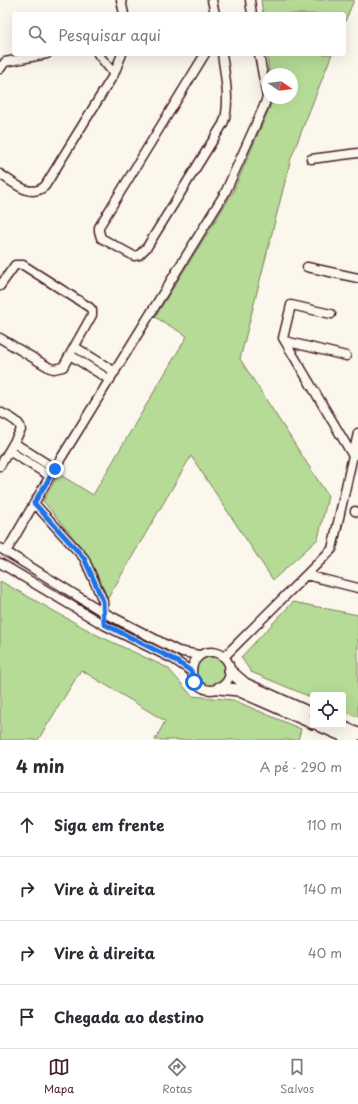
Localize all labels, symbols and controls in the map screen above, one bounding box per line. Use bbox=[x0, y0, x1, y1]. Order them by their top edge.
search box bbox=[12, 12, 346, 56]
icon: search bbox=[26, 23, 48, 45]
text: Pesquisar aqui bbox=[58, 23, 161, 46]
north arrow bbox=[262, 68, 298, 104]
route end bbox=[46, 460, 64, 478]
route start bbox=[185, 673, 203, 691]
map controls bbox=[310, 692, 346, 728]
button: locate bbox=[310, 692, 346, 728]
text: 4 min bbox=[16, 753, 64, 779]
text: A pé · 290 m bbox=[260, 757, 342, 776]
text: Siga em frente bbox=[54, 813, 164, 836]
icon: ahead bbox=[16, 814, 38, 836]
text: 110 m bbox=[307, 815, 342, 834]
text: Vire à direita bbox=[54, 877, 155, 900]
icon: right bbox=[16, 878, 38, 900]
text: 140 m bbox=[303, 879, 342, 898]
text: Vire à direita bbox=[54, 941, 155, 964]
icon: right bbox=[16, 942, 38, 964]
text: 40 m bbox=[308, 943, 342, 962]
text: Chegada ao destino bbox=[54, 1005, 204, 1028]
icon: arrive bbox=[16, 1006, 38, 1028]
tab: Mapa bbox=[44, 1056, 74, 1097]
tab: Rotas bbox=[162, 1056, 192, 1097]
tab: Salvos bbox=[280, 1056, 314, 1097]

